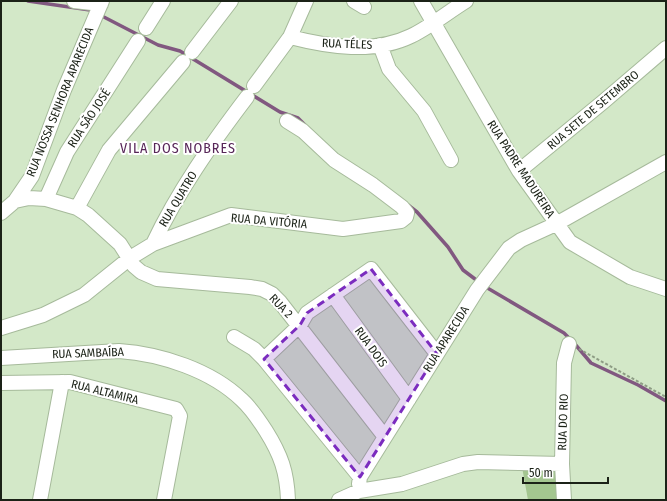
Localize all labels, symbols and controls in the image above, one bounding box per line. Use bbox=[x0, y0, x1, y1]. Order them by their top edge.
street label: RUA NOSSA SENHORA APARECIDA bbox=[24, 25, 97, 179]
street label: RUA TÉLES bbox=[322, 35, 373, 52]
street label: RUA SETE DE SETEMBRO bbox=[544, 68, 642, 152]
street label: RUA SÃO JOSÉ bbox=[64, 85, 113, 150]
street label: RUA PADRE MADUREIRA bbox=[484, 118, 558, 221]
district label: VILA DOS NOBRES bbox=[120, 140, 236, 157]
street label: RUA QUATRO bbox=[156, 169, 200, 229]
street label: RUA DA VITÓRIA bbox=[230, 210, 308, 231]
street label: RUA 2 bbox=[266, 291, 296, 321]
street label: RUA APARECIDA bbox=[420, 303, 472, 375]
street label: RUA DOIS bbox=[352, 324, 390, 370]
street label: RUA SAMBAÍBA bbox=[52, 344, 125, 361]
street label: RUA ALTAMIRA bbox=[70, 377, 141, 407]
street label: RUA DO RIO bbox=[555, 393, 571, 451]
scale bar bbox=[523, 459, 608, 485]
text: 50 m bbox=[529, 466, 553, 480]

